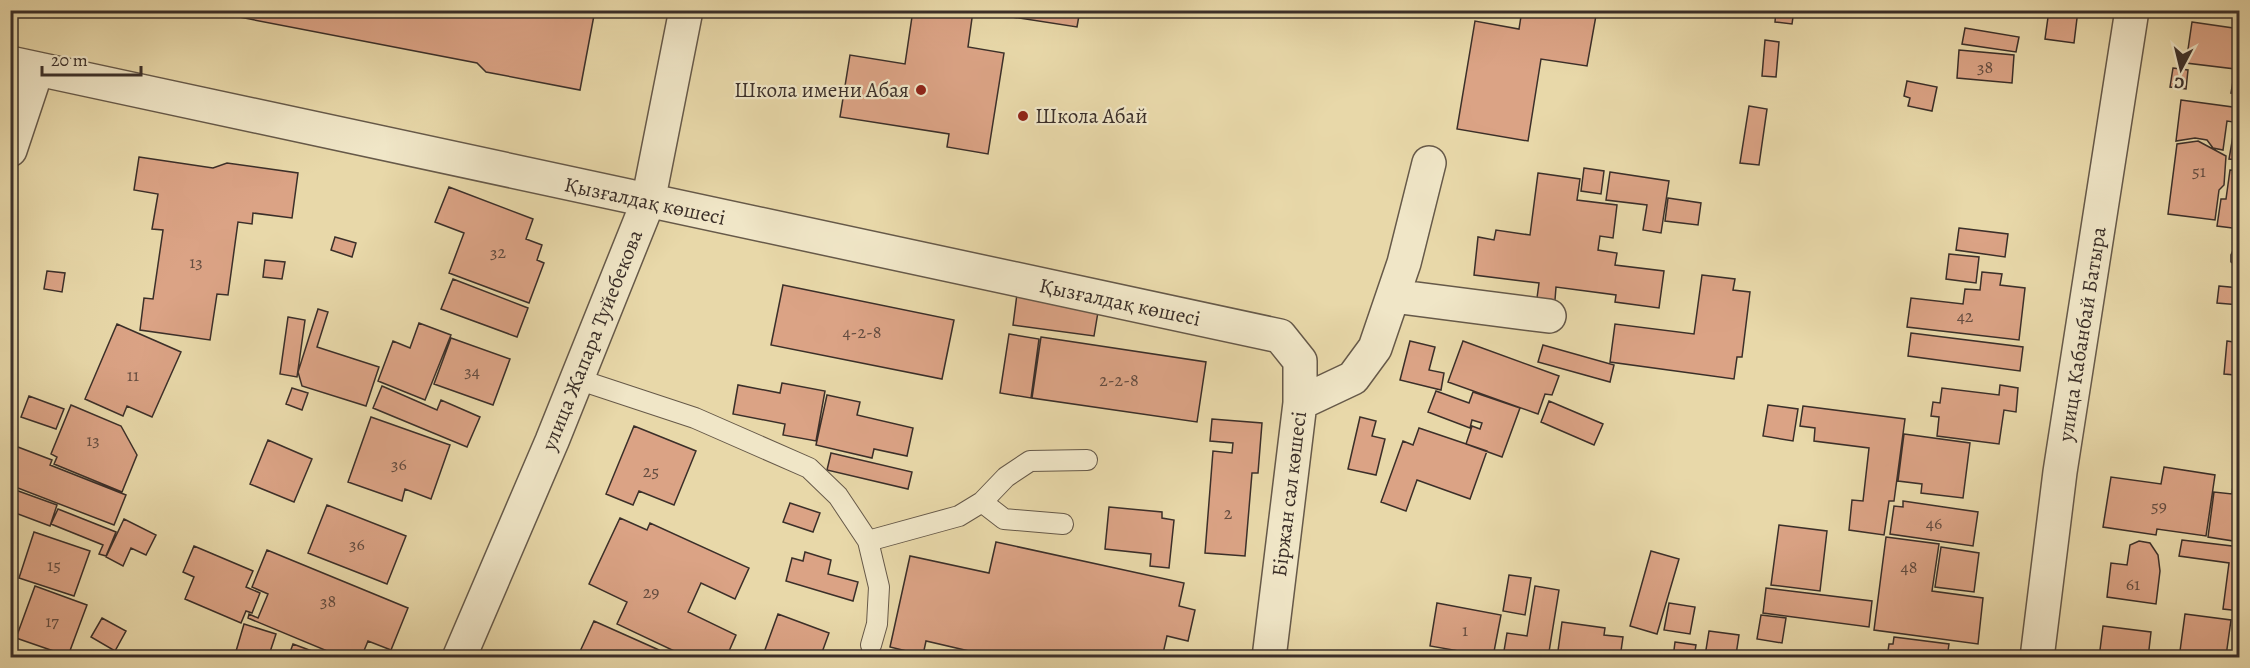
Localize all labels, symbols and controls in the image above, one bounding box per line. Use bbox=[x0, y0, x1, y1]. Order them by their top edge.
scale bar bbox=[42, 39, 141, 77]
north arrow bbox=[2151, 39, 2211, 99]
text: 20 m bbox=[51, 48, 88, 72]
house number: 38 bbox=[1977, 55, 1993, 79]
text: С bbox=[2173, 71, 2186, 94]
place label: Школа имени Абая bbox=[734, 76, 909, 104]
marker: Школа имени Абая bbox=[914, 83, 928, 97]
place label: Школа Абай bbox=[1035, 102, 1148, 130]
marker: Школа Абай bbox=[1016, 109, 1030, 123]
house number: 51 bbox=[2192, 159, 2206, 183]
street label: Қызғалдақ көшесі bbox=[562, 170, 728, 232]
street label: улица Кабанбай Батыра bbox=[2051, 224, 2113, 444]
street label: улица Жапара Туйебекова bbox=[534, 225, 649, 456]
house number: 32 bbox=[490, 240, 506, 264]
house number: 13 bbox=[189, 250, 203, 274]
street label: Қызғалдақ көшесі bbox=[1037, 271, 1203, 333]
house number: 42 bbox=[1957, 304, 1974, 328]
house number: 4-2-8 bbox=[842, 320, 882, 344]
house number: 34 bbox=[464, 359, 480, 383]
house number: 11 bbox=[127, 363, 139, 387]
house number: 2-2-8 bbox=[1099, 368, 1139, 392]
street label: Біржан сал көшесі bbox=[1265, 410, 1313, 578]
house number: 13 bbox=[86, 428, 100, 452]
house number: 36 bbox=[391, 452, 407, 476]
house number: 25 bbox=[643, 459, 659, 483]
house number: 59 bbox=[2151, 494, 2167, 518]
house number: 2 bbox=[1224, 501, 1233, 525]
house number: 46 bbox=[1926, 511, 1942, 535]
house number: 36 bbox=[349, 532, 365, 556]
house number: 15 bbox=[47, 553, 61, 577]
house number: 48 bbox=[1901, 555, 1917, 579]
house number: 61 bbox=[2126, 572, 2140, 596]
house number: 29 bbox=[643, 580, 659, 604]
house number: 38 bbox=[320, 589, 336, 613]
house number: 17 bbox=[45, 609, 59, 633]
house number: 1 bbox=[1462, 618, 1468, 642]

